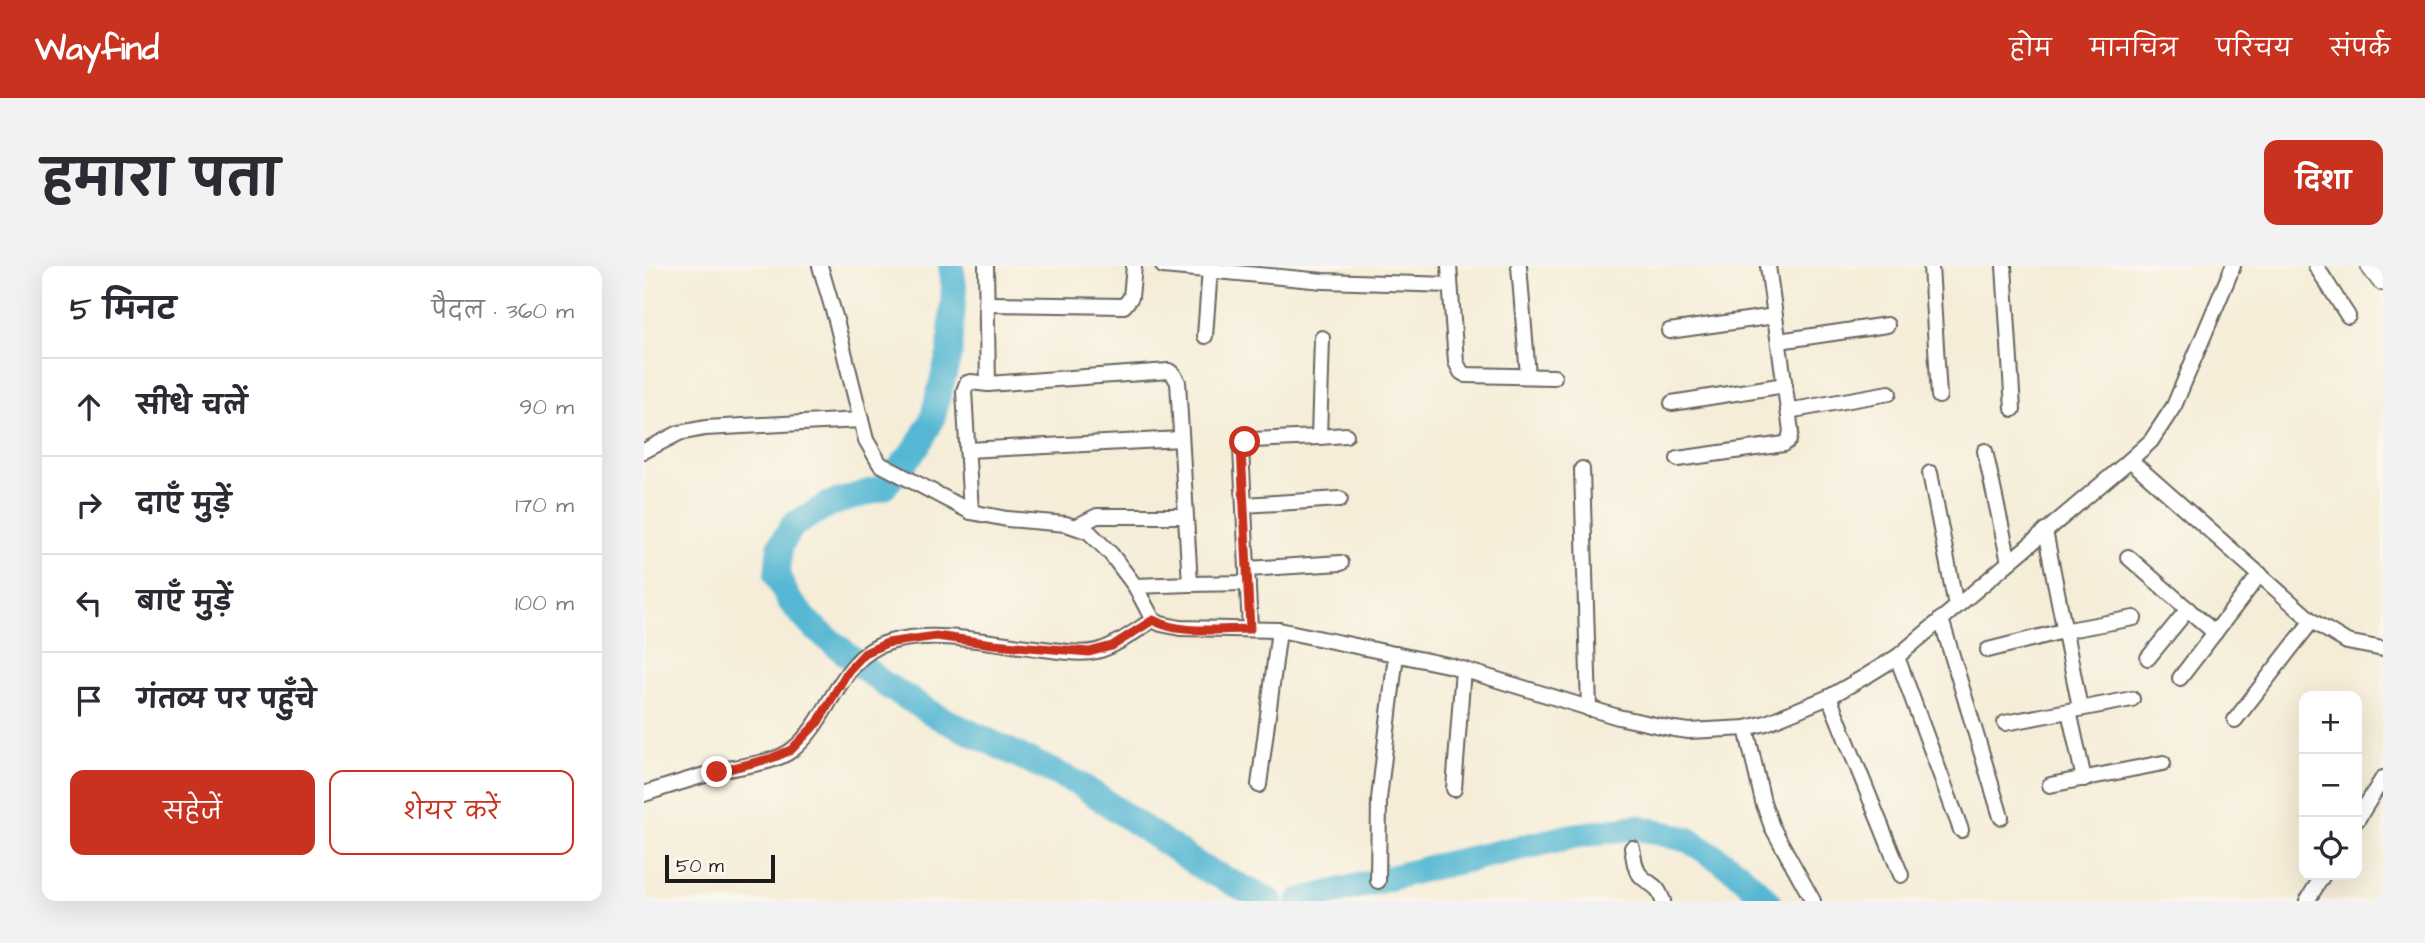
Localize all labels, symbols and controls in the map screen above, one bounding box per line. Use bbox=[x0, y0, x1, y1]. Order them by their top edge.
text: Wayfind bbox=[35, 26, 159, 72]
text: होम bbox=[2009, 32, 2052, 66]
text: मानचित्र bbox=[2090, 32, 2178, 66]
text: परिचय bbox=[2216, 32, 2292, 66]
text: संपर्क bbox=[2330, 32, 2390, 66]
button: दिशा bbox=[2264, 140, 2383, 225]
text: हमारा पता bbox=[42, 147, 279, 215]
text: 5 मिनट bbox=[70, 289, 176, 331]
text: पैदल · 360 m bbox=[431, 295, 574, 327]
icon: ahead bbox=[70, 388, 108, 426]
text: सीधे चलें bbox=[137, 388, 247, 424]
text: 90 m bbox=[519, 391, 574, 423]
route start bbox=[1229, 426, 1260, 457]
icon: right bbox=[70, 486, 108, 524]
text: दाएँ मुड़ें bbox=[137, 486, 231, 522]
text: 170 m bbox=[515, 489, 574, 521]
icon: left bbox=[70, 584, 108, 622]
text: बाएँ मुड़ें bbox=[137, 584, 232, 620]
text: 100 m bbox=[515, 587, 574, 619]
icon: arrive bbox=[70, 682, 108, 720]
text: गंतव्य पर पहुँचे bbox=[137, 682, 316, 718]
map controls bbox=[2299, 691, 2362, 880]
button: + bbox=[2299, 691, 2362, 754]
button: − bbox=[2299, 754, 2362, 817]
route end bbox=[701, 756, 732, 787]
button: सहेजें bbox=[70, 770, 315, 855]
button: शेयर करें bbox=[329, 770, 574, 855]
button: locate bbox=[2299, 817, 2362, 880]
scale bar bbox=[665, 852, 775, 884]
text: 50 m bbox=[676, 853, 724, 880]

